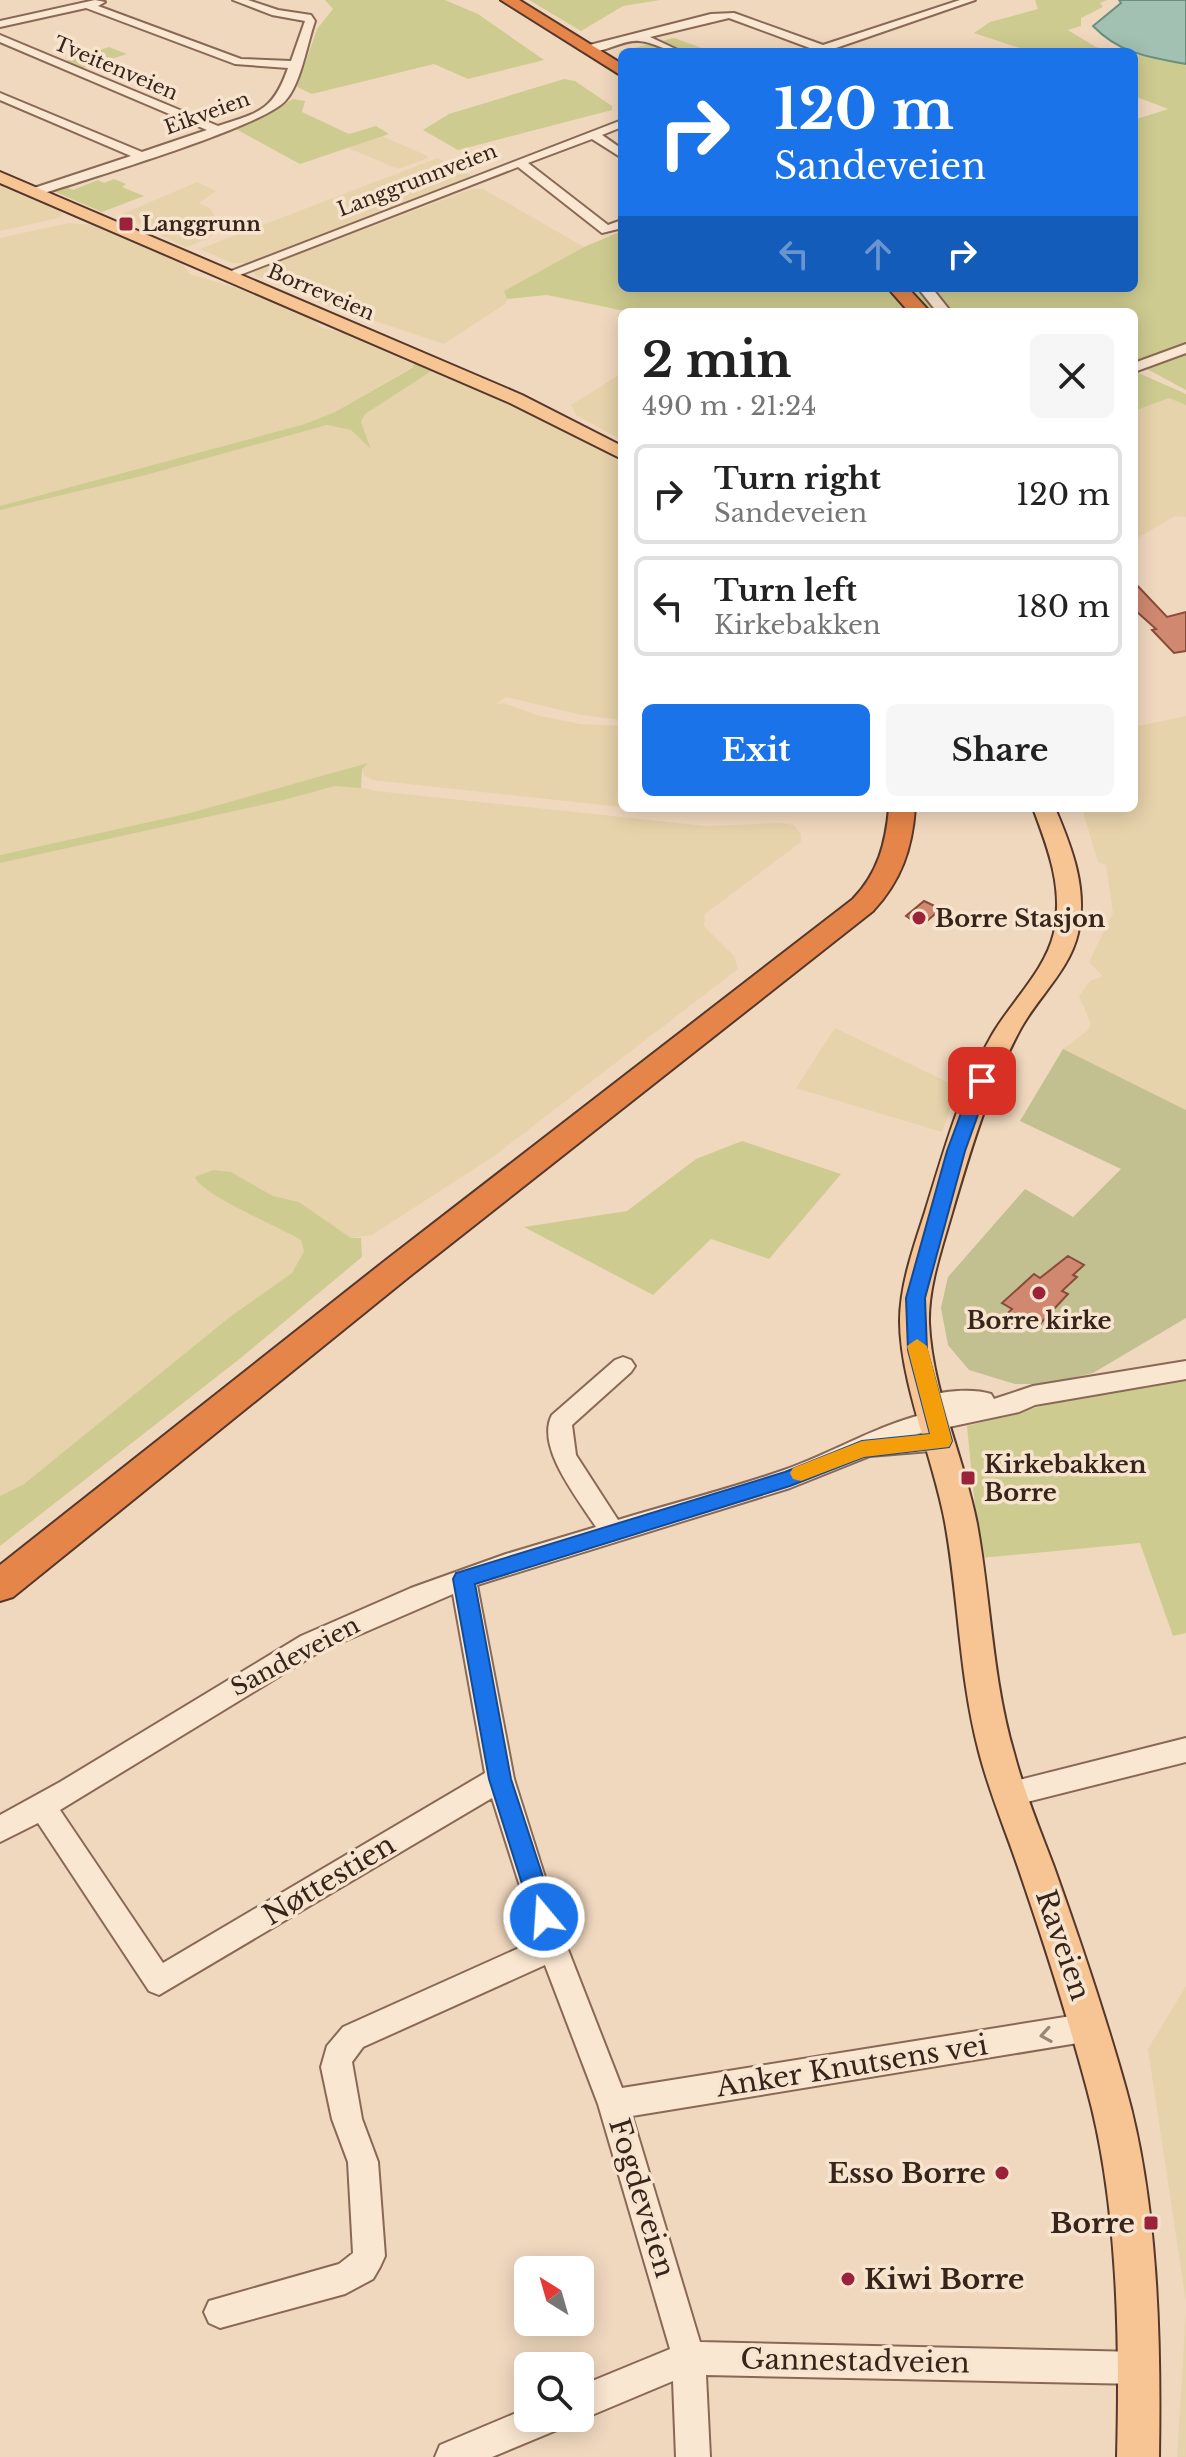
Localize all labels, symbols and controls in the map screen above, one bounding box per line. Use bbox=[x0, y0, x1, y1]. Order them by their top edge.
street label: Tveitenveien bbox=[50, 31, 182, 105]
text: 120 m bbox=[774, 75, 954, 144]
icon: right bbox=[642, 80, 746, 184]
street label: Eikveien bbox=[161, 86, 253, 139]
street label: Langgrunnveien bbox=[334, 138, 500, 221]
text: Sandeveien bbox=[774, 144, 986, 189]
place label: Langgrunn bbox=[142, 212, 261, 236]
marker: Langgrunn bbox=[117, 215, 135, 233]
icon: left bbox=[772, 232, 816, 276]
icon: ahead bbox=[856, 232, 900, 276]
icon: right bbox=[940, 232, 984, 276]
street label: Borreveien bbox=[264, 259, 378, 325]
text: 2 min bbox=[642, 330, 791, 390]
button: close bbox=[1030, 334, 1114, 418]
text: 490 m · 21:24 bbox=[642, 390, 816, 422]
text: Turn right bbox=[714, 460, 881, 497]
icon: right bbox=[646, 472, 690, 516]
text: 120 m bbox=[1016, 476, 1110, 513]
text: Sandeveien bbox=[714, 497, 867, 529]
text: Turn left bbox=[714, 572, 857, 609]
icon: left bbox=[646, 584, 690, 628]
text: 180 m bbox=[1016, 588, 1110, 625]
text: Kirkebakken bbox=[714, 609, 881, 641]
button: Exit bbox=[642, 704, 870, 796]
button: Share bbox=[886, 704, 1114, 796]
place label: Borre Stasjon bbox=[935, 904, 1106, 933]
marker: Borre Stasjon bbox=[910, 909, 928, 927]
pin bbox=[948, 1047, 1016, 1115]
icon: arrive bbox=[960, 1059, 1004, 1103]
marker: Borre kirke bbox=[1030, 1284, 1048, 1302]
place label: Borre kirke bbox=[966, 1306, 1112, 1335]
place label: Kirkebakken Borre bbox=[984, 1450, 1147, 1507]
marker: Kirkebakken Borre bbox=[959, 1469, 977, 1487]
street label: Sandeveien bbox=[226, 1610, 364, 1702]
street label: Nøttestien bbox=[257, 1827, 401, 1933]
position arrow bbox=[502, 1875, 586, 1959]
street label: Raveien bbox=[1028, 1885, 1098, 2005]
one-way arrow bbox=[1039, 2025, 1053, 2042]
street label: Anker Knutsens vei bbox=[713, 2027, 990, 2105]
street label: Fogdeveien bbox=[601, 2114, 683, 2282]
place label: Esso Borre bbox=[828, 2156, 986, 2191]
marker: Esso Borre bbox=[993, 2164, 1011, 2182]
place label: Borre bbox=[1050, 2206, 1135, 2241]
marker: Borre bbox=[1142, 2214, 1160, 2232]
north arrow bbox=[514, 2256, 594, 2336]
map controls bbox=[514, 2256, 594, 2432]
place label: Kiwi Borre bbox=[864, 2262, 1024, 2297]
marker: Kiwi Borre bbox=[839, 2270, 857, 2288]
street label: Gannestadveien bbox=[740, 2342, 970, 2380]
button: search bbox=[514, 2352, 594, 2432]

